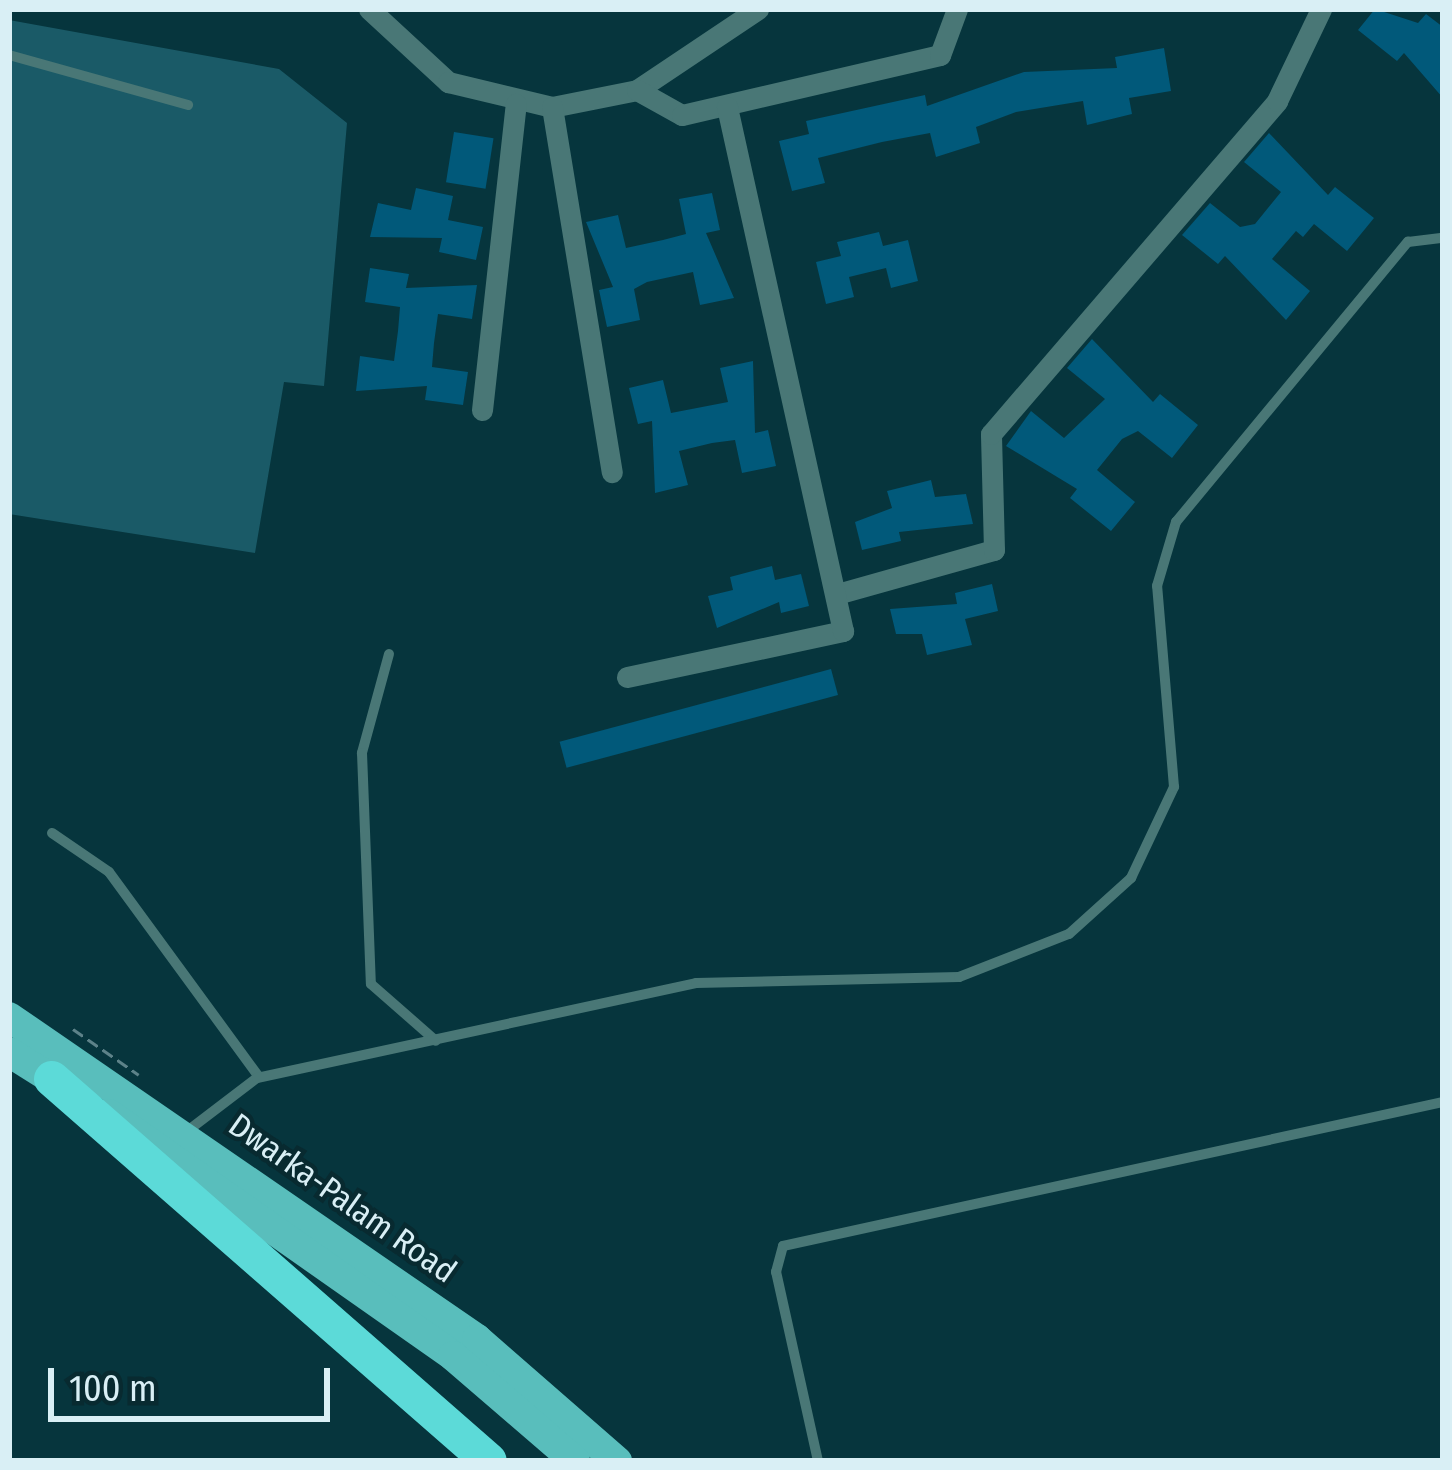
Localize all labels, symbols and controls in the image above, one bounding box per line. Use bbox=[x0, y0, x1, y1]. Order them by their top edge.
street label: Dwarka-Palam Road bbox=[221, 1106, 463, 1292]
scale bar bbox=[54, 1344, 336, 1418]
text: 100 m bbox=[69, 1367, 157, 1411]

